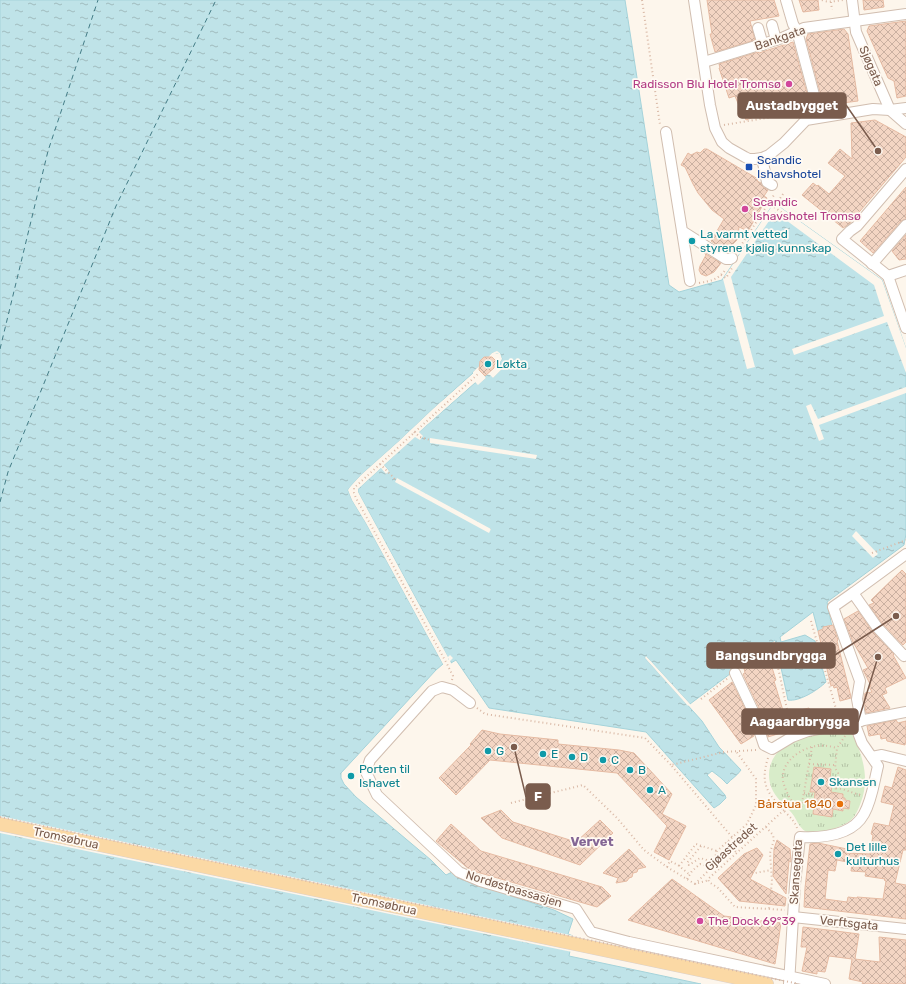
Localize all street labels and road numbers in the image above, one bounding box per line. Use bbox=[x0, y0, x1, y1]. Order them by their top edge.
street label: Bankgata bbox=[753, 23, 807, 53]
street label: Sjøgata bbox=[856, 44, 886, 88]
street label: Gjøastredet bbox=[702, 820, 760, 874]
street label: Tromsøbrua bbox=[32, 824, 100, 852]
street label: Skansegata bbox=[787, 839, 805, 905]
street label: Nordøstpassasjen bbox=[464, 868, 564, 910]
street label: Tromsøbrua bbox=[350, 890, 418, 918]
street label: Verftsgata bbox=[819, 913, 879, 933]

